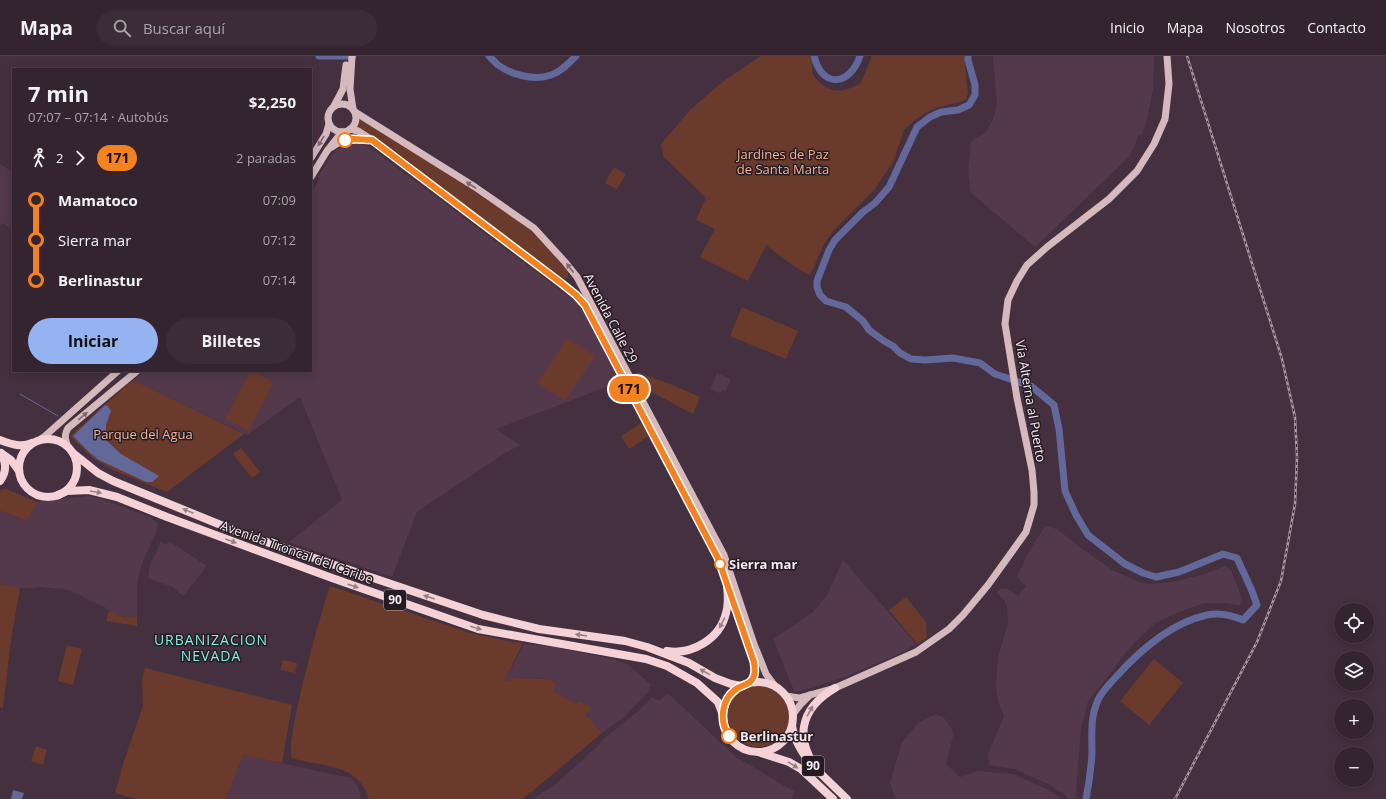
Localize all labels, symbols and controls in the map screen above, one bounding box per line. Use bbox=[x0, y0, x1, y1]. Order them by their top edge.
search box bbox=[97, 10, 377, 46]
text: Mapa bbox=[20, 15, 73, 41]
icon: search bbox=[111, 17, 133, 39]
text: Buscar aquí bbox=[143, 18, 225, 38]
text: Inicio bbox=[1110, 18, 1145, 37]
text: Mapa bbox=[1167, 18, 1203, 37]
text: Nosotros bbox=[1225, 18, 1285, 37]
text: Contacto bbox=[1307, 18, 1366, 37]
text: 7 min bbox=[28, 78, 89, 108]
text: $2,250 bbox=[249, 92, 296, 112]
text: 07:07 – 07:14 · Autobús bbox=[28, 108, 169, 126]
unlabelled marker bbox=[337, 132, 353, 148]
one-way arrow bbox=[318, 135, 325, 147]
park label: Jardines de Paz de Santa Marta bbox=[735, 145, 829, 178]
icon: walk bbox=[28, 147, 50, 169]
icon: forward bbox=[69, 147, 91, 169]
text: 171 bbox=[105, 148, 129, 167]
text: 2 bbox=[56, 149, 63, 167]
text: 2 paradas bbox=[236, 149, 296, 167]
one-way arrow bbox=[466, 181, 476, 189]
text: Mamatoco bbox=[58, 190, 138, 210]
text: 07:09 bbox=[263, 191, 296, 209]
text: Sierra mar bbox=[58, 230, 131, 250]
text: 07:12 bbox=[263, 231, 296, 249]
one-way arrow bbox=[566, 263, 574, 273]
text: Berlinastur bbox=[58, 270, 142, 290]
street label: Avenida Calle 29 bbox=[580, 270, 642, 366]
text: 07:14 bbox=[263, 271, 296, 289]
button: Iniciar bbox=[28, 318, 158, 364]
button: Billetes bbox=[166, 318, 296, 364]
street label: Vía Alterna al Puerto bbox=[1011, 339, 1051, 464]
line badge: 171 bbox=[606, 376, 652, 402]
text: 171 bbox=[617, 379, 641, 398]
one-way arrow bbox=[78, 411, 88, 420]
park label: Parque del Agua bbox=[93, 425, 193, 443]
one-way arrow bbox=[90, 489, 102, 495]
one-way arrow bbox=[181, 507, 193, 513]
street label: Avenida Troncal del Caribe bbox=[218, 516, 376, 588]
one-way arrow bbox=[226, 538, 238, 544]
place label: Sierra mar bbox=[729, 555, 797, 573]
marker: Sierra mar bbox=[714, 558, 726, 570]
one-way arrow bbox=[348, 583, 360, 589]
road number: 90 bbox=[384, 590, 406, 610]
one-way arrow bbox=[422, 593, 434, 599]
map controls bbox=[1334, 603, 1374, 787]
button: locate bbox=[1334, 603, 1374, 643]
one-way arrow bbox=[718, 618, 725, 629]
one-way arrow bbox=[471, 625, 483, 631]
district label: URBANIZACION NEVADA bbox=[154, 630, 268, 665]
one-way arrow bbox=[575, 632, 588, 638]
button: layers bbox=[1334, 651, 1374, 691]
one-way arrow bbox=[699, 669, 711, 675]
button: + bbox=[1334, 699, 1374, 739]
one-way arrow bbox=[807, 705, 814, 717]
place label: Berlinastur bbox=[740, 727, 813, 745]
marker: Berlinastur bbox=[721, 728, 737, 744]
button: − bbox=[1334, 747, 1374, 787]
road number: 90 bbox=[802, 756, 824, 776]
one-way arrow bbox=[787, 761, 799, 768]

